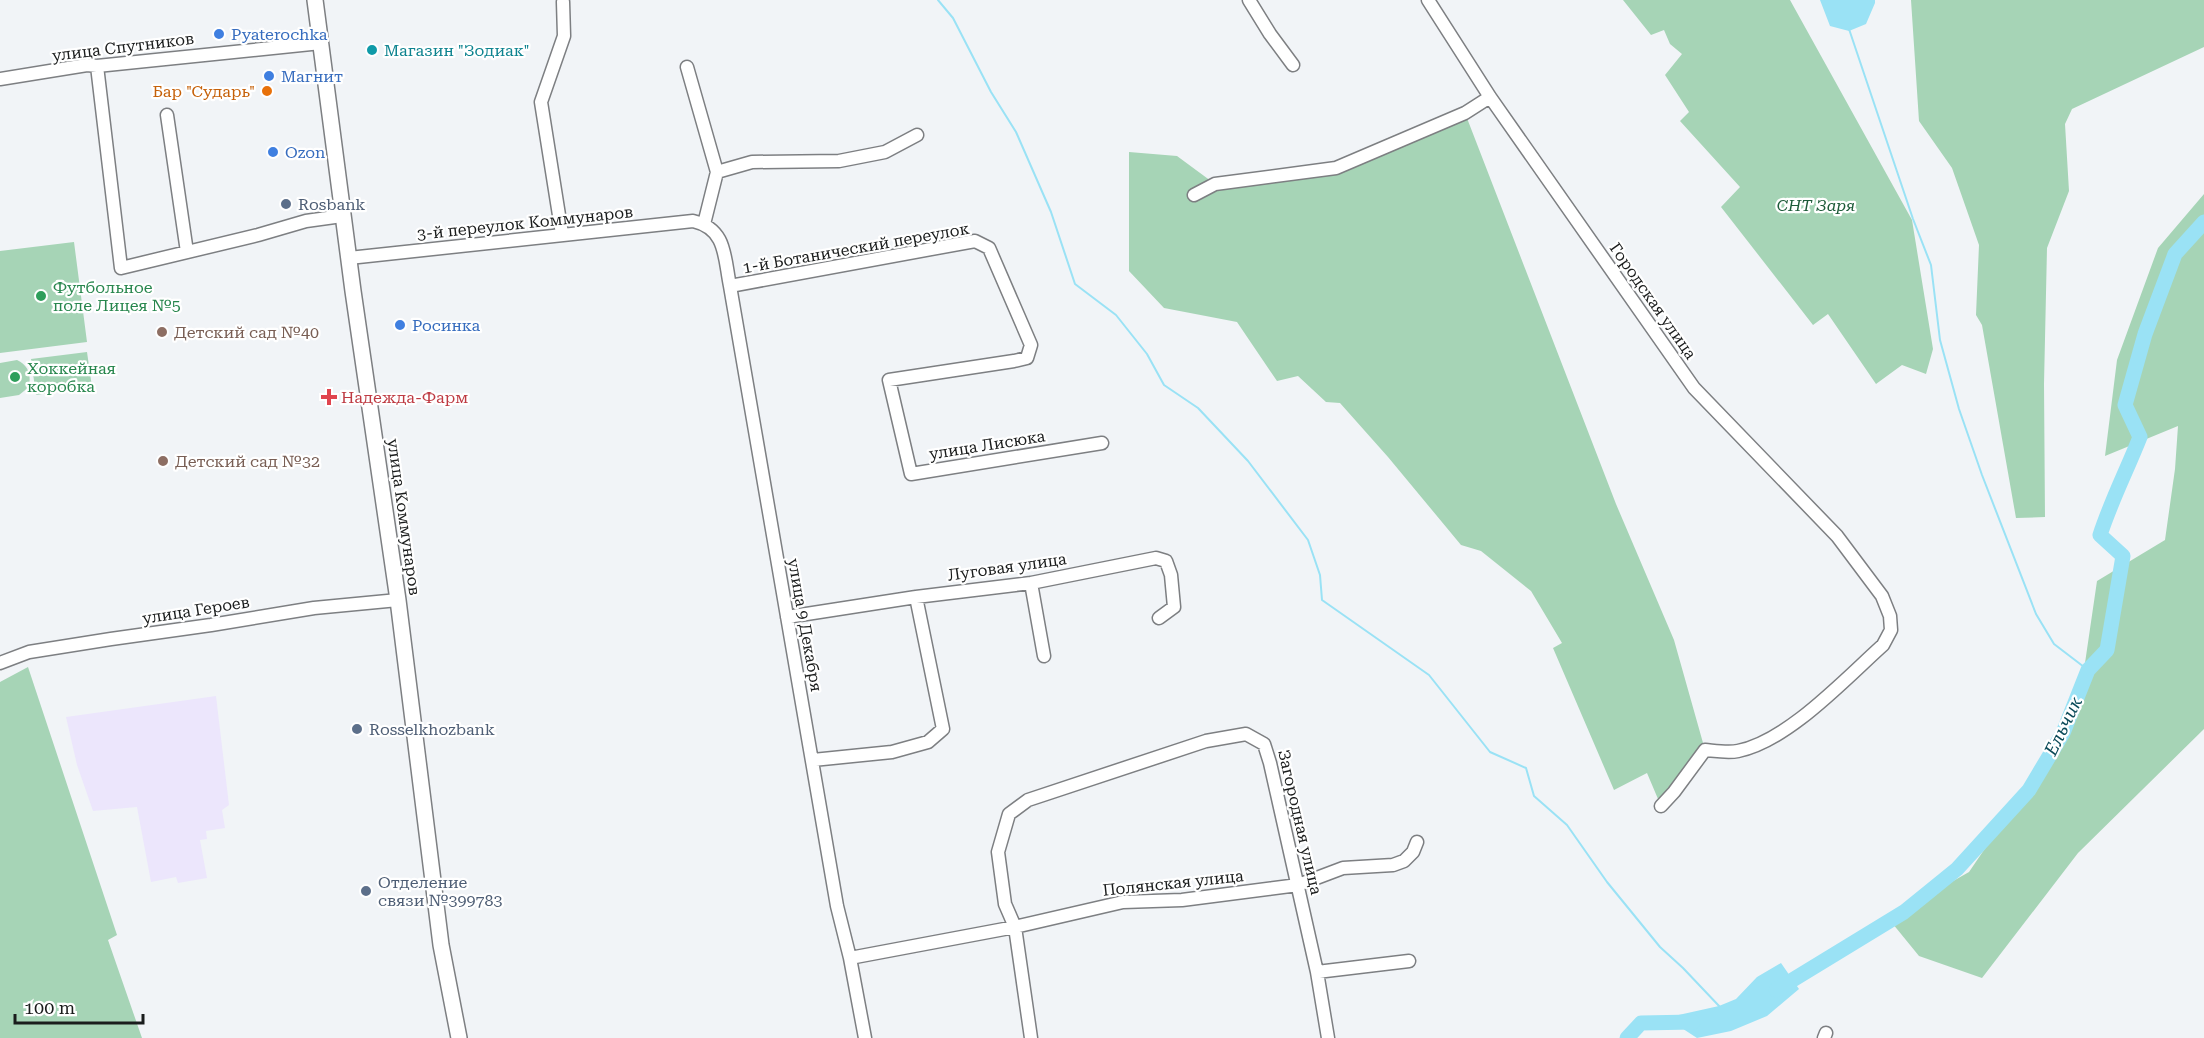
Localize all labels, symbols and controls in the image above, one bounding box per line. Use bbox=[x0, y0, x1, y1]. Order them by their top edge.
place label: Pyaterochka bbox=[231, 25, 328, 44]
marker: Pyaterochka bbox=[212, 27, 226, 41]
street label: улица Спутников bbox=[51, 29, 195, 65]
place label: Магазин "Зодиак" bbox=[384, 41, 530, 60]
marker: Магазин "Зодиак" bbox=[365, 43, 379, 57]
place label: Магнит bbox=[281, 67, 343, 86]
marker: Магнит bbox=[262, 69, 276, 83]
place label: Бар "Сударь" bbox=[153, 82, 255, 101]
marker: Бар "Сударь" bbox=[260, 84, 274, 98]
place label: Ozon bbox=[285, 143, 325, 162]
marker: Ozon bbox=[266, 145, 280, 159]
place label: Rosbank bbox=[298, 195, 365, 214]
park label: СНТ Заря bbox=[1777, 196, 1855, 215]
marker: Rosbank bbox=[279, 197, 293, 211]
street label: 3-й переулок Коммунаров bbox=[416, 202, 634, 244]
street label: 1-й Ботанический переулок bbox=[741, 219, 971, 277]
street label: Городская улица bbox=[1606, 239, 1700, 363]
place label: Футбольное поле Лицея №5 bbox=[53, 278, 181, 315]
marker: Футбольное поле Лицея №5 bbox=[34, 289, 48, 303]
place label: Росинка bbox=[412, 316, 480, 335]
marker: Росинка bbox=[393, 318, 407, 332]
place label: Детский сад №40 bbox=[174, 323, 319, 342]
marker: Детский сад №40 bbox=[155, 325, 169, 339]
place label: Хоккейная коробка bbox=[27, 359, 116, 396]
marker: Хоккейная коробка bbox=[8, 370, 22, 384]
place label: Надежда-Фарм bbox=[341, 388, 468, 407]
marker: Надежда-Фарм bbox=[322, 390, 336, 404]
street label: улица Лисюка bbox=[928, 426, 1047, 464]
street label: улица Коммунаров bbox=[384, 437, 424, 597]
place label: Детский сад №32 bbox=[175, 452, 320, 471]
marker: Детский сад №32 bbox=[156, 454, 170, 468]
street label: Луговая улица bbox=[946, 549, 1068, 585]
street label: улица 9 Декабря bbox=[784, 557, 826, 693]
street label: улица Героев bbox=[141, 592, 251, 628]
water label: Ельчик bbox=[2039, 693, 2086, 760]
place label: Rosselkhozbank bbox=[369, 720, 495, 739]
marker: Rosselkhozbank bbox=[350, 722, 364, 736]
street label: Загородная улица bbox=[1274, 748, 1326, 897]
street label: Полянская улица bbox=[1102, 866, 1245, 900]
place label: Отделение связи №399783 bbox=[378, 873, 502, 910]
marker: Отделение связи №399783 bbox=[359, 884, 373, 898]
scale bar bbox=[15, 987, 142, 1025]
text: 100 m bbox=[24, 997, 75, 1018]

